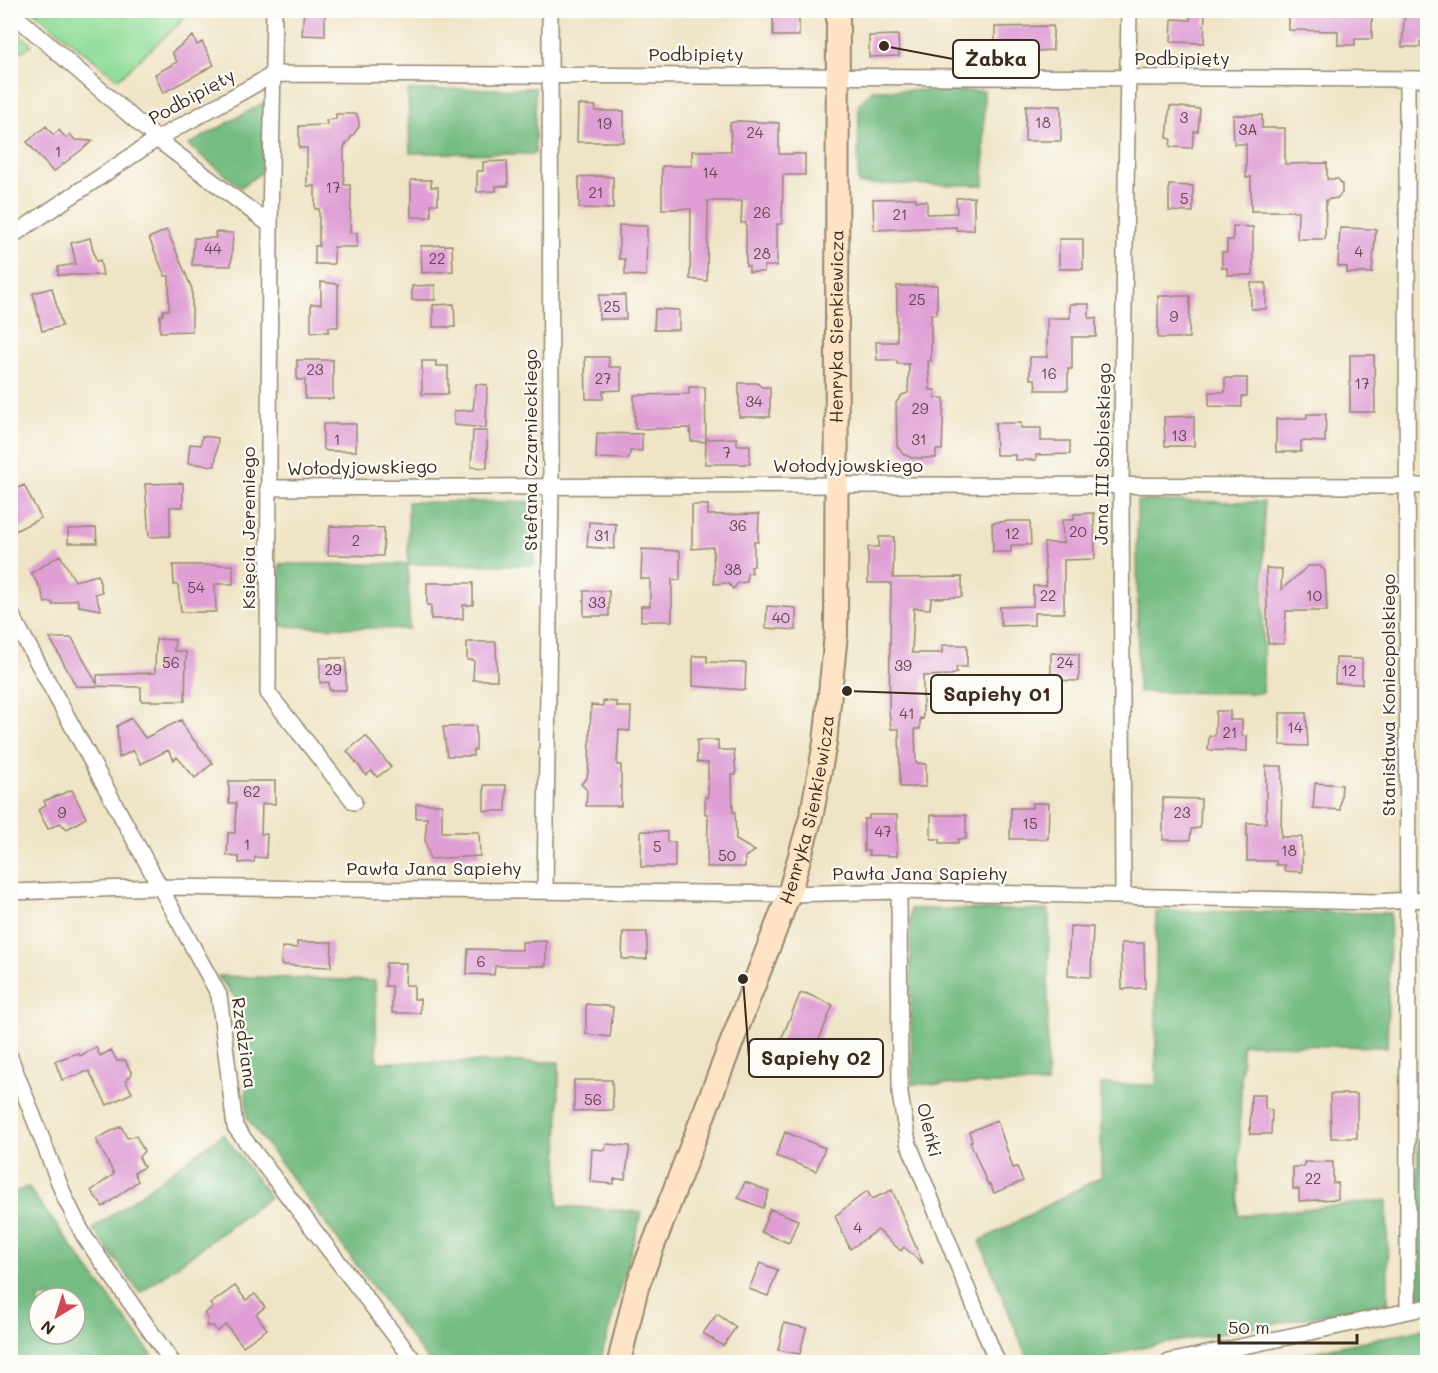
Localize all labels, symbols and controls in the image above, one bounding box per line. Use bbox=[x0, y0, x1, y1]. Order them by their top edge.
callout: Żabka bbox=[953, 40, 1039, 78]
street label: Podbipięty bbox=[648, 42, 744, 66]
text: Żabka bbox=[965, 45, 1027, 71]
street label: Podbipięty bbox=[1134, 46, 1230, 70]
street label: Podbipięty bbox=[144, 63, 239, 130]
house number: 3 bbox=[1180, 107, 1189, 127]
house number: 18 bbox=[1035, 112, 1051, 132]
house number: 19 bbox=[596, 113, 612, 133]
house number: 3A bbox=[1238, 119, 1258, 139]
house number: 24 bbox=[746, 122, 764, 142]
house number: 1 bbox=[55, 141, 61, 161]
house number: 14 bbox=[702, 162, 718, 182]
house number: 17 bbox=[325, 177, 341, 197]
house number: 21 bbox=[588, 182, 604, 202]
house number: 5 bbox=[1180, 188, 1188, 208]
house number: 26 bbox=[753, 202, 771, 222]
house number: 21 bbox=[892, 204, 908, 224]
street label: Henryka Sienkiewicza bbox=[824, 230, 848, 423]
house number: 44 bbox=[204, 238, 222, 258]
house number: 4 bbox=[1355, 241, 1364, 261]
house number: 28 bbox=[753, 243, 771, 263]
house number: 22 bbox=[429, 248, 445, 268]
house number: 25 bbox=[908, 289, 926, 309]
house number: 25 bbox=[603, 296, 621, 316]
house number: 9 bbox=[1170, 306, 1179, 326]
street label: Stefana Czarnieckiego bbox=[518, 349, 542, 551]
house number: 23 bbox=[306, 359, 324, 379]
street label: Jana III Sobieskiego bbox=[1088, 362, 1116, 545]
house number: 16 bbox=[1041, 363, 1057, 383]
house number: 27 bbox=[595, 368, 611, 388]
house number: 17 bbox=[1354, 373, 1370, 393]
house number: 34 bbox=[745, 391, 763, 411]
house number: 29 bbox=[911, 398, 929, 418]
house number: 13 bbox=[1171, 425, 1187, 445]
house number: 1 bbox=[334, 429, 340, 449]
house number: 31 bbox=[911, 429, 927, 449]
house number: 7 bbox=[723, 442, 731, 462]
street label: Księcia Jeremiego bbox=[236, 446, 260, 609]
street label: Wołodyjowskiego bbox=[773, 453, 923, 477]
street label: Wołodyjowskiego bbox=[287, 454, 438, 480]
house number: 36 bbox=[729, 515, 747, 535]
house number: 20 bbox=[1069, 521, 1087, 541]
house number: 12 bbox=[1004, 523, 1020, 543]
house number: 31 bbox=[594, 525, 610, 545]
house number: 2 bbox=[352, 530, 360, 550]
house number: 38 bbox=[724, 559, 742, 579]
street label: Stanisława Koniecpolskiego bbox=[1376, 573, 1400, 816]
house number: 54 bbox=[187, 577, 205, 597]
house number: 22 bbox=[1040, 585, 1056, 605]
house number: 10 bbox=[1306, 585, 1322, 605]
house number: 33 bbox=[588, 592, 606, 612]
house number: 40 bbox=[772, 607, 790, 627]
house number: 56 bbox=[162, 652, 180, 672]
house number: 24 bbox=[1056, 652, 1074, 672]
house number: 39 bbox=[894, 655, 912, 675]
house number: 29 bbox=[324, 659, 342, 679]
house number: 12 bbox=[1341, 660, 1357, 680]
callout: Sapiehy 01 bbox=[931, 675, 1062, 713]
text: Sapiehy 01 bbox=[943, 680, 1051, 706]
house number: 41 bbox=[899, 703, 915, 723]
street label: Henryka Sienkiewicza bbox=[773, 714, 839, 907]
house number: 14 bbox=[1287, 717, 1303, 737]
house number: 21 bbox=[1222, 722, 1238, 742]
house number: 62 bbox=[243, 781, 261, 801]
house number: 9 bbox=[58, 802, 67, 822]
house number: 23 bbox=[1173, 802, 1191, 822]
house number: 15 bbox=[1022, 813, 1038, 833]
house number: 47 bbox=[874, 821, 892, 841]
house number: 1 bbox=[244, 834, 250, 854]
house number: 5 bbox=[653, 836, 661, 856]
house number: 18 bbox=[1281, 840, 1297, 860]
house number: 50 bbox=[718, 845, 736, 865]
street label: Pawła Jana Sapiehy bbox=[346, 856, 522, 880]
street label: Pawła Jana Sapiehy bbox=[832, 861, 1008, 885]
house number: 6 bbox=[476, 951, 486, 971]
street label: Rzędziana bbox=[227, 996, 263, 1090]
callout: Sapiehy 02 bbox=[749, 1039, 883, 1077]
text: Sapiehy 02 bbox=[761, 1044, 871, 1070]
house number: 56 bbox=[584, 1089, 602, 1109]
street label: Oleńki bbox=[912, 1100, 948, 1159]
house number: 22 bbox=[1305, 1168, 1321, 1188]
house number: 4 bbox=[854, 1217, 863, 1237]
north arrow bbox=[27, 1286, 87, 1346]
scale bar bbox=[1219, 1307, 1357, 1345]
text: 50 m bbox=[1228, 1315, 1270, 1339]
text: N bbox=[36, 1316, 59, 1340]

